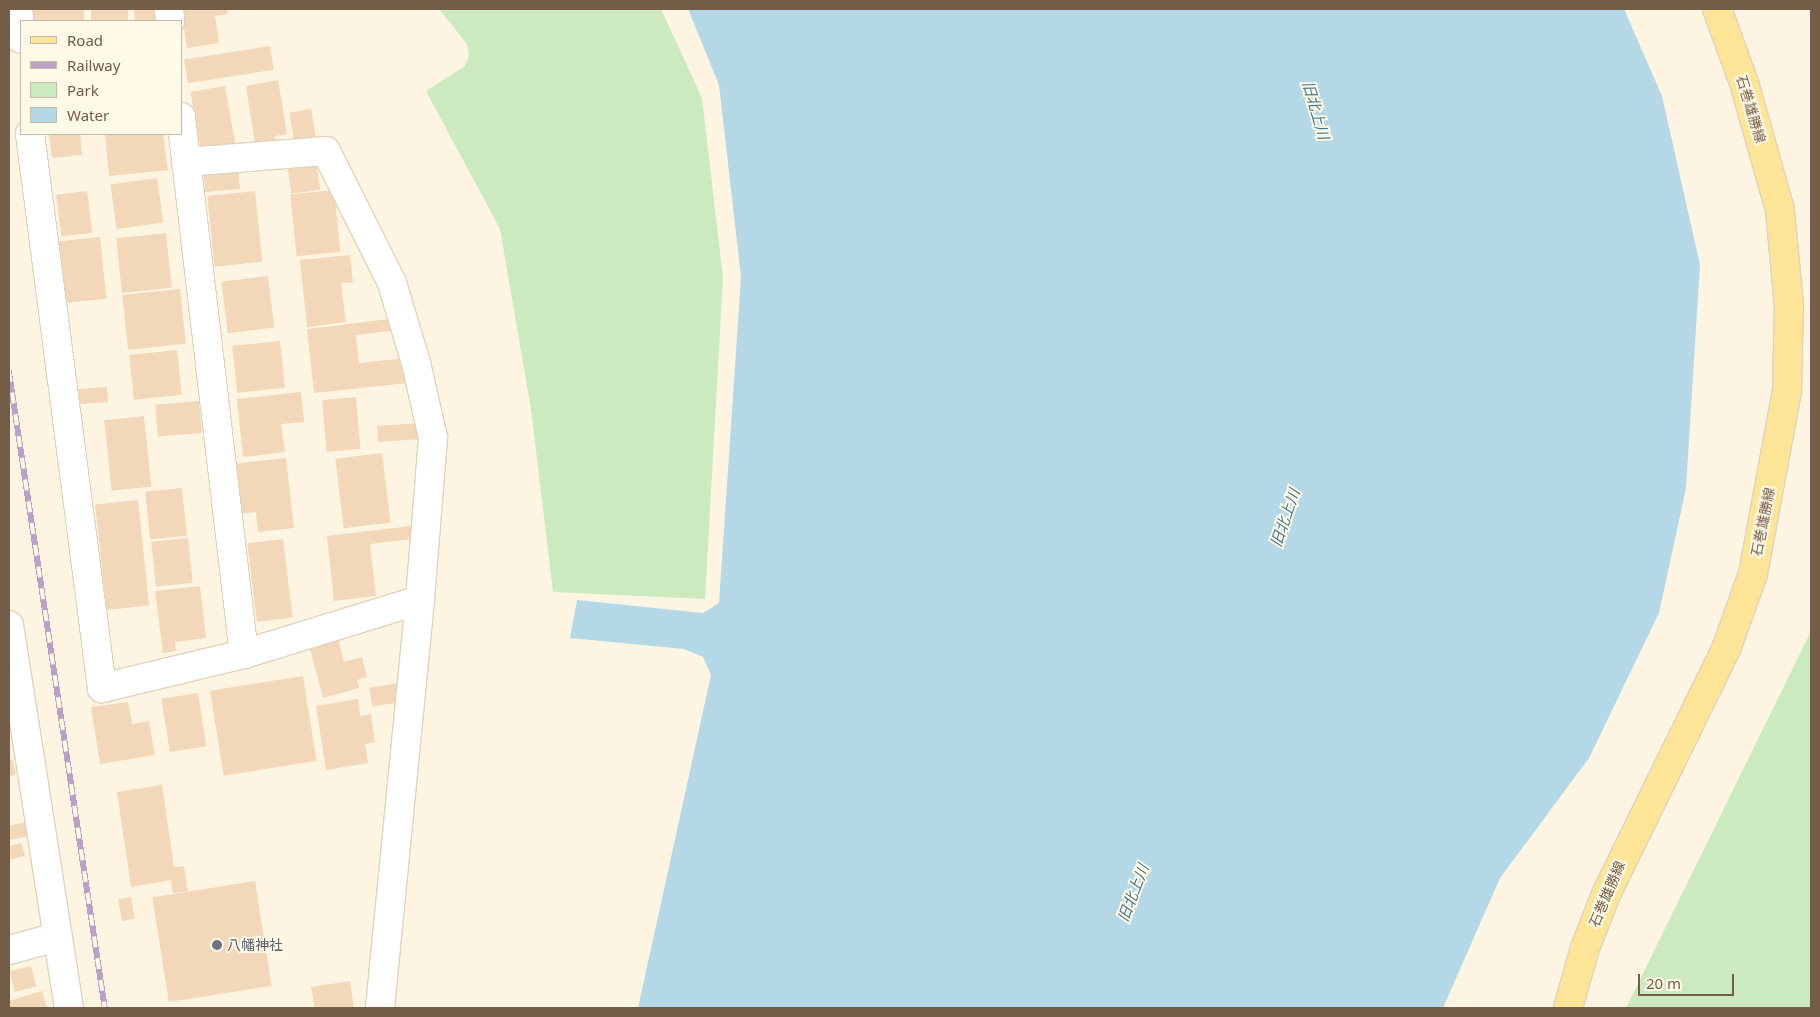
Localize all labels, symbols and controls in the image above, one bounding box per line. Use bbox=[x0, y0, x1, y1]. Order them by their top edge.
legend bbox=[20, 20, 182, 135]
text: Road bbox=[67, 30, 103, 50]
text: Railway bbox=[67, 55, 120, 75]
street label: 石巻雄勝線 bbox=[1733, 73, 1769, 145]
water label: 旧北上川 bbox=[1299, 79, 1333, 141]
text: Park bbox=[67, 80, 99, 100]
text: Water bbox=[67, 105, 109, 125]
street label: 石巻雄勝線 bbox=[1748, 486, 1778, 558]
water label: 旧北上川 bbox=[1267, 487, 1303, 549]
street label: 石巻雄勝線 bbox=[1586, 859, 1628, 929]
water label: 旧北上川 bbox=[1114, 862, 1152, 924]
place label: 八幡神社 bbox=[227, 937, 283, 953]
marker: 八幡神社 bbox=[211, 939, 223, 951]
scale bar bbox=[1640, 964, 1736, 996]
text: 20 m bbox=[1646, 973, 1681, 993]

